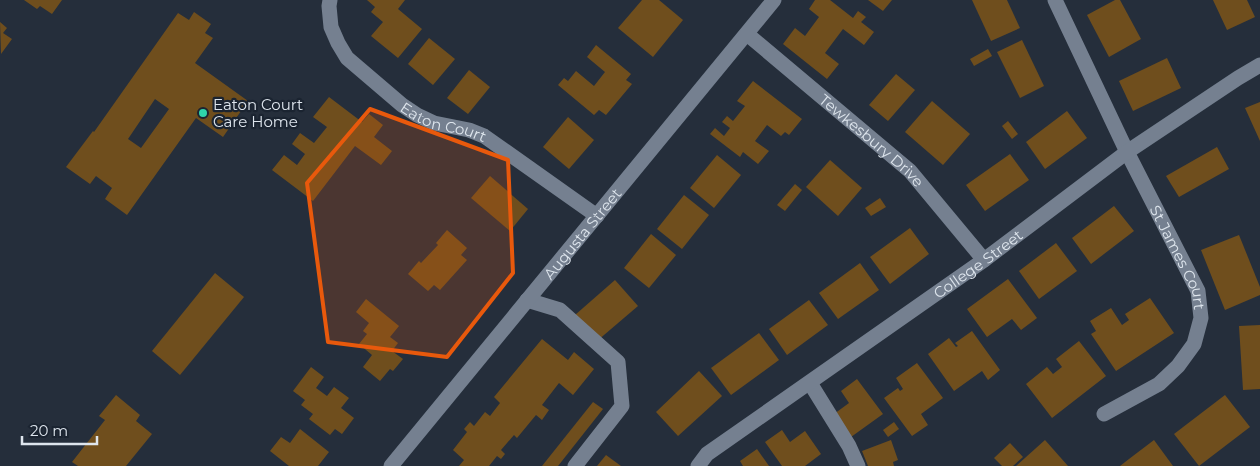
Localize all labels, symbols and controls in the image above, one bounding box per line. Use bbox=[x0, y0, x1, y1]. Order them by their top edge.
street label: Tewkesbury Drive bbox=[816, 90, 928, 190]
place label: Eaton Court Care Home bbox=[213, 95, 303, 131]
street label: Eaton Court bbox=[397, 97, 489, 146]
marker: Eaton Court Care Home bbox=[197, 107, 209, 119]
street label: Augusta Street bbox=[539, 184, 625, 283]
street label: St James Court bbox=[1146, 202, 1210, 311]
street label: College Street bbox=[929, 225, 1026, 302]
scale bar bbox=[22, 414, 98, 446]
text: 20 m bbox=[30, 421, 68, 440]

